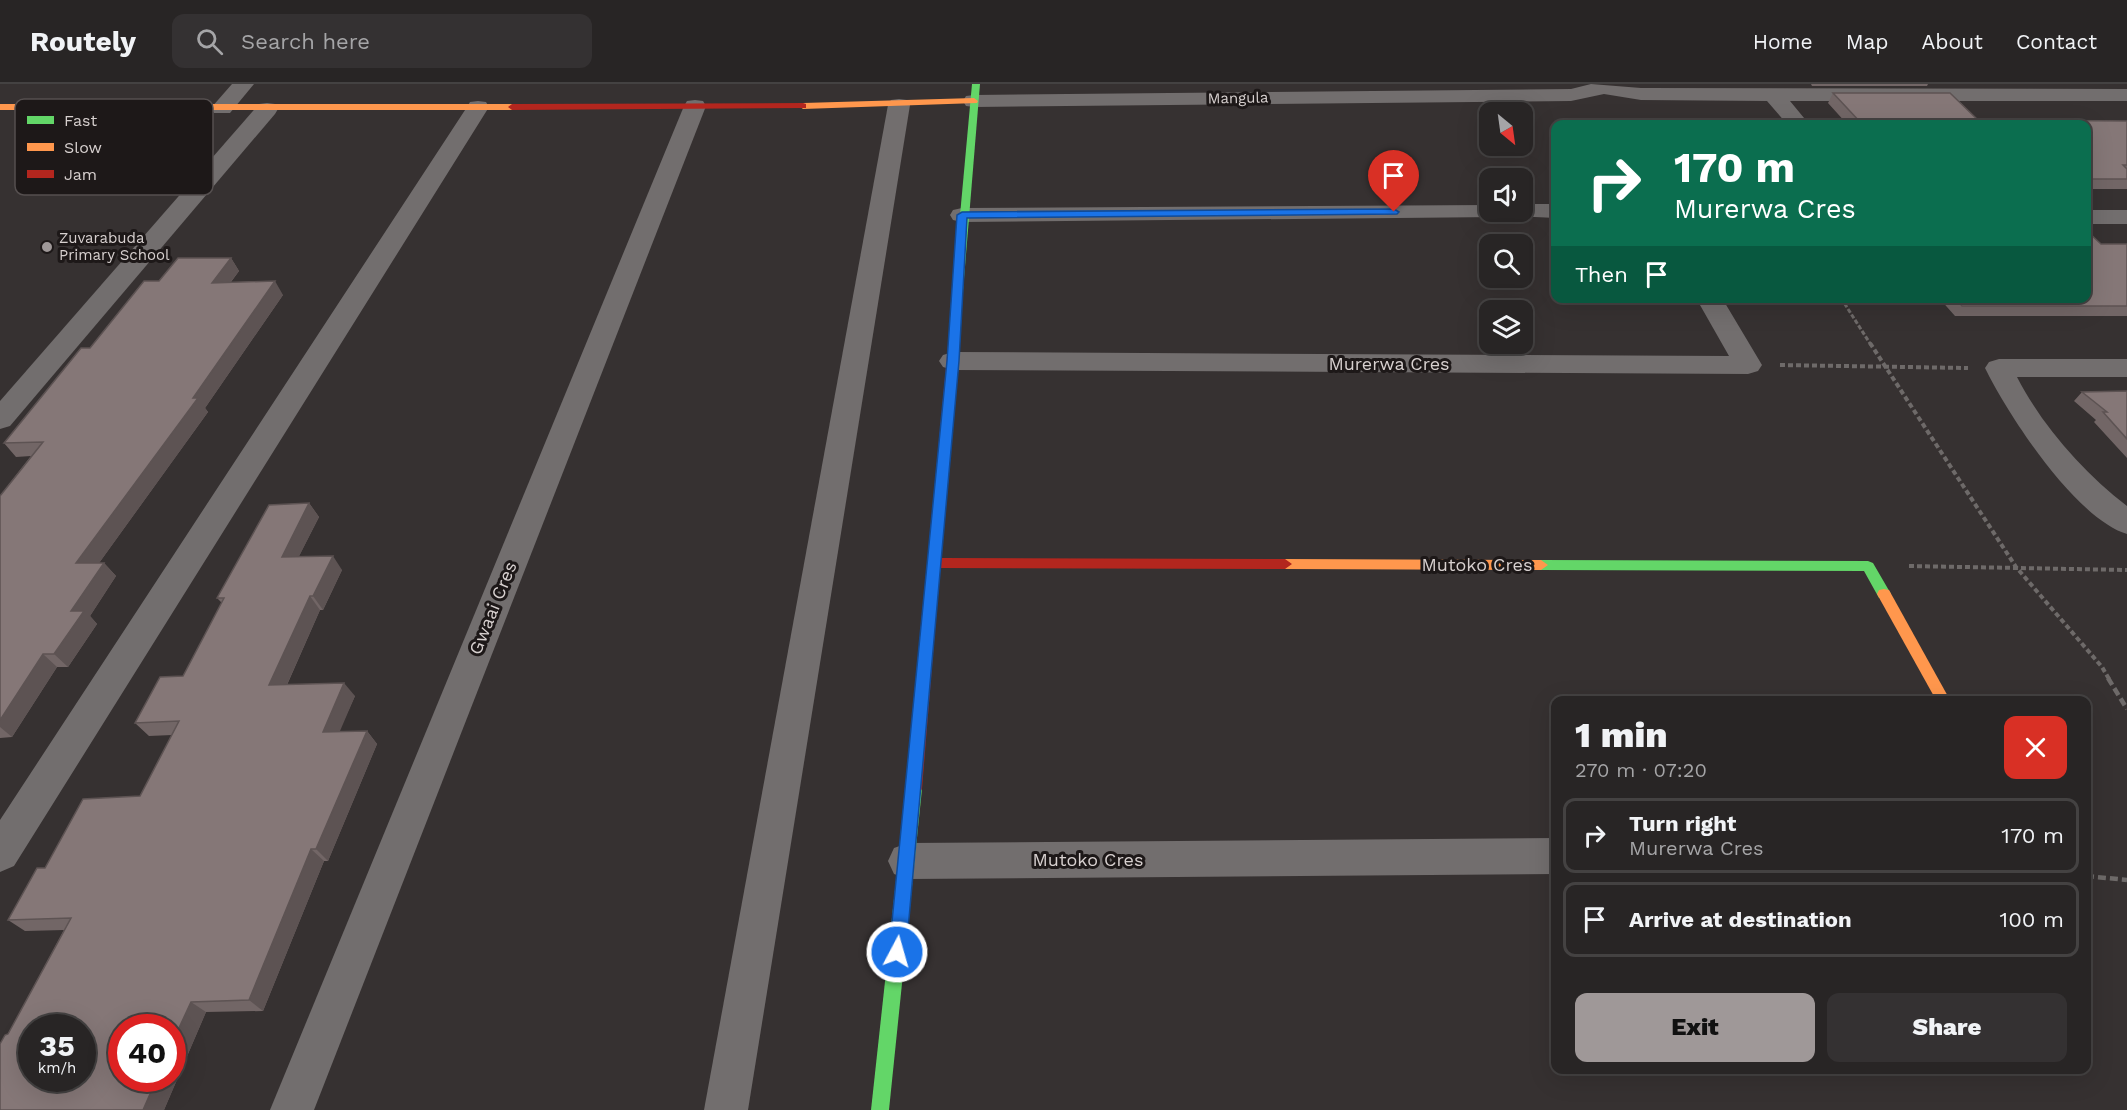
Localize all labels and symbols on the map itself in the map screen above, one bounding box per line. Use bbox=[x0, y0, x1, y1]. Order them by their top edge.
street label: Mangula bbox=[1207, 88, 1269, 108]
legend bbox=[15, 99, 213, 195]
north arrow bbox=[1479, 102, 1533, 156]
text: Fast bbox=[64, 111, 97, 130]
text: Slow bbox=[64, 138, 102, 157]
pin bbox=[1368, 150, 1419, 212]
text: Jam bbox=[64, 165, 97, 184]
place label: Zuvarabuda Primary School bbox=[59, 229, 170, 264]
marker: Zuvarabuda Primary School bbox=[40, 240, 54, 254]
street label: Murerwa Cres bbox=[1328, 353, 1450, 374]
street label: Mutoko Cres bbox=[1422, 554, 1532, 575]
street label: Gwaai Cres bbox=[464, 558, 521, 657]
street label: Mutoko Cres bbox=[1033, 849, 1143, 870]
position arrow bbox=[865, 920, 929, 984]
speed limit sign: 40 bbox=[108, 1014, 186, 1092]

